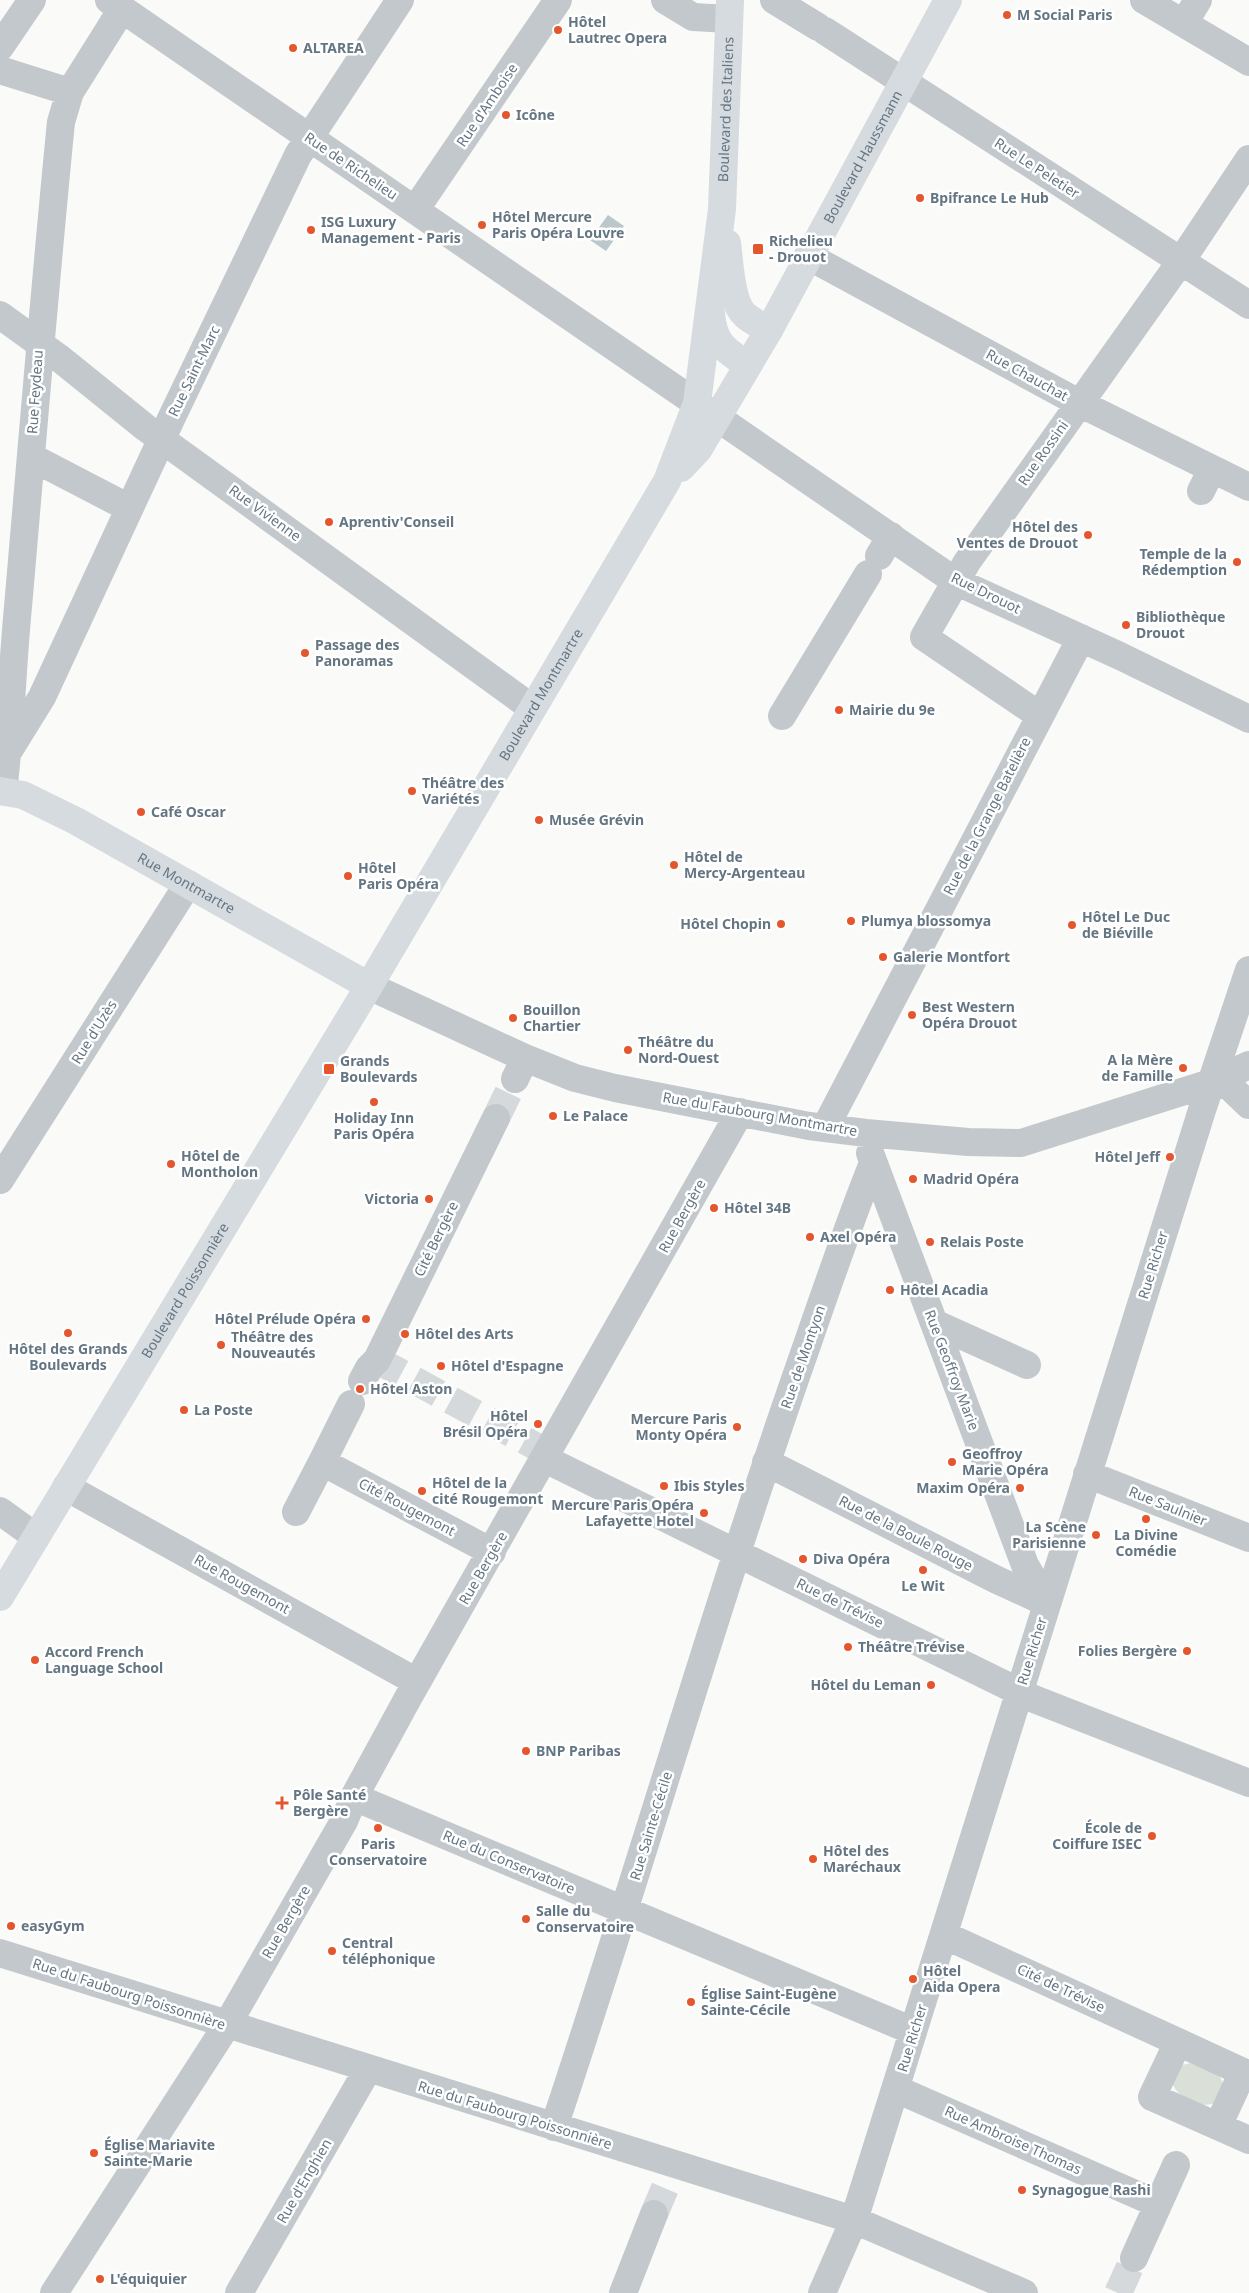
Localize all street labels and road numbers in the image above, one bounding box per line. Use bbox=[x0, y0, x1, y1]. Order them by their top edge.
street label: Boulevard des Italiens bbox=[713, 36, 738, 182]
street label: Rue d'Amboise bbox=[452, 59, 522, 150]
street label: Boulevard Haussmann bbox=[819, 87, 906, 227]
street label: Rue de Richelieu bbox=[301, 127, 402, 204]
street label: Rue Le Peletier bbox=[991, 133, 1084, 202]
street label: Rue Saint-Marc bbox=[163, 322, 224, 419]
street label: Rue Chauchat bbox=[983, 344, 1072, 405]
street label: Rue Feydeau bbox=[22, 349, 47, 434]
street label: Rue Rossini bbox=[1013, 416, 1072, 489]
street label: Rue Vivienne bbox=[225, 480, 305, 545]
street label: Rue Drouot bbox=[948, 568, 1024, 618]
street label: Boulevard Montmartre bbox=[494, 625, 587, 764]
street label: Rue de la Grange Batelière bbox=[938, 733, 1035, 898]
street label: Rue Montmartre bbox=[134, 848, 239, 918]
street label: Rue d'Uzès bbox=[66, 996, 121, 1067]
street label: Rue du Faubourg Montmartre bbox=[661, 1087, 859, 1140]
street label: Rue Bergère bbox=[654, 1175, 710, 1256]
street label: Cité Bergère bbox=[409, 1198, 462, 1280]
street label: Boulevard Poissonnière bbox=[136, 1219, 233, 1362]
street label: Rue Richer bbox=[1133, 1228, 1172, 1301]
street label: Rue de Montyon bbox=[776, 1303, 829, 1411]
street label: Rue Geoffroy Marie bbox=[921, 1307, 984, 1433]
street label: Cité Rougemont bbox=[356, 1473, 459, 1540]
street label: Rue Saulnier bbox=[1126, 1481, 1210, 1530]
street label: Rue de la Boule Rouge bbox=[836, 1491, 976, 1575]
street label: Rue Bergère bbox=[454, 1528, 511, 1608]
street label: Rue Rougemont bbox=[191, 1549, 293, 1618]
street label: Rue de Trévise bbox=[794, 1573, 887, 1632]
street label: Rue Richer bbox=[1012, 1614, 1051, 1687]
street label: Rue Sainte-Cécile bbox=[625, 1769, 676, 1883]
street label: Rue du Conservatoire bbox=[440, 1825, 578, 1898]
street label: Rue Bergère bbox=[257, 1882, 314, 1962]
street label: Rue du Faubourg Poissonnière bbox=[30, 1953, 228, 2034]
street label: Cité de Trévise bbox=[1014, 1959, 1108, 2016]
street label: Rue Richer bbox=[892, 2001, 931, 2074]
street label: Rue du Faubourg Poissonnière bbox=[416, 2076, 615, 2153]
street label: Rue Ambroise Thomas bbox=[942, 2101, 1085, 2178]
street label: Rue d'Enghien bbox=[272, 2135, 335, 2226]

